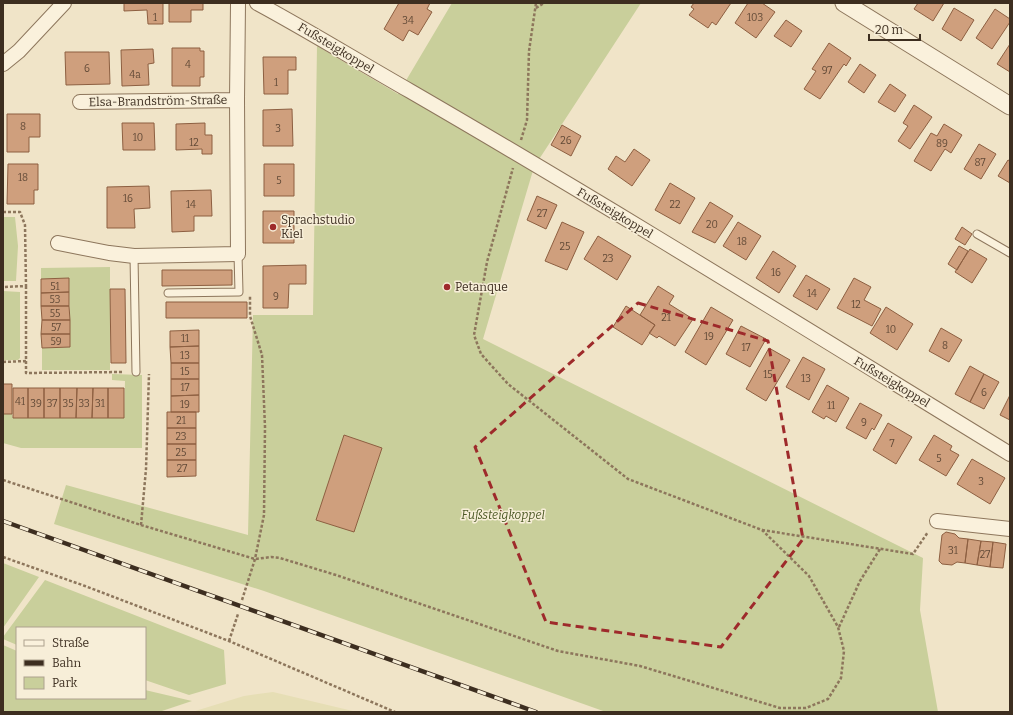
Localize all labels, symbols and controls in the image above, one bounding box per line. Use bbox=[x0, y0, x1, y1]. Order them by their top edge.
house number: 1 bbox=[153, 12, 157, 24]
house number: 103 bbox=[747, 12, 763, 24]
house number: 34 bbox=[402, 15, 414, 27]
scale bar bbox=[869, 16, 920, 42]
street label: Fußsteigkoppel bbox=[296, 20, 377, 76]
text: 20 m bbox=[875, 23, 904, 37]
house number: 4 bbox=[185, 59, 191, 71]
house number: 6 bbox=[84, 63, 90, 75]
house number: 97 bbox=[822, 65, 832, 77]
house number: 4a bbox=[129, 69, 141, 81]
house number: 1 bbox=[274, 77, 278, 89]
street label: Elsa-Brandström-Straße bbox=[89, 93, 227, 109]
house number: 8 bbox=[20, 121, 26, 133]
house number: 3 bbox=[275, 123, 281, 135]
house number: 10 bbox=[133, 132, 143, 144]
house number: 26 bbox=[560, 135, 572, 147]
house number: 12 bbox=[189, 137, 199, 149]
house number: 89 bbox=[936, 138, 948, 150]
house number: 87 bbox=[974, 157, 986, 169]
house number: 18 bbox=[18, 172, 28, 184]
house number: 5 bbox=[276, 175, 282, 187]
street label: Fußsteigkoppel bbox=[575, 185, 656, 241]
house number: 16 bbox=[123, 193, 133, 205]
house number: 14 bbox=[186, 199, 196, 211]
house number: 22 bbox=[670, 199, 680, 211]
house number: 27 bbox=[537, 208, 547, 220]
place label: Sprachstudio Kiel bbox=[281, 213, 355, 241]
house number: 20 bbox=[706, 219, 718, 231]
marker: Sprachstudio Kiel bbox=[268, 222, 278, 232]
house number: 18 bbox=[737, 236, 747, 248]
house number: 25 bbox=[560, 241, 570, 253]
house number: 23 bbox=[602, 253, 614, 265]
house number: 16 bbox=[771, 267, 781, 279]
place label: Petanque bbox=[455, 280, 508, 294]
house number: 51 bbox=[50, 281, 60, 293]
marker: Petanque bbox=[442, 282, 452, 292]
house number: 14 bbox=[807, 288, 817, 300]
house number: 9 bbox=[273, 291, 279, 303]
house number: 53 bbox=[50, 294, 61, 306]
house number: 12 bbox=[851, 299, 861, 311]
house number: 55 bbox=[50, 308, 60, 320]
house number: 21 bbox=[661, 312, 671, 324]
house number: 57 bbox=[51, 322, 61, 334]
house number: 10 bbox=[886, 324, 896, 336]
house number: 19 bbox=[704, 331, 714, 343]
house number: 11 bbox=[181, 333, 189, 345]
house number: 59 bbox=[50, 336, 62, 348]
house number: 8 bbox=[942, 340, 948, 352]
house number: 17 bbox=[742, 342, 750, 354]
house number: 13 bbox=[180, 350, 190, 362]
street label: Fußsteigkoppel bbox=[852, 354, 933, 410]
house number: 15 bbox=[180, 366, 190, 378]
house number: 15 bbox=[763, 369, 773, 381]
house number: 13 bbox=[801, 373, 811, 385]
house number: 17 bbox=[181, 382, 189, 394]
house number: 6 bbox=[981, 387, 987, 399]
house number: 41 bbox=[15, 396, 25, 408]
house number: 39 bbox=[30, 398, 42, 410]
house number: 37 bbox=[47, 398, 57, 410]
house number: 35 bbox=[62, 398, 74, 410]
house number: 33 bbox=[78, 398, 90, 410]
house number: 31 bbox=[95, 398, 105, 410]
house number: 19 bbox=[180, 399, 190, 411]
house number: 11 bbox=[827, 400, 835, 412]
house number: 21 bbox=[176, 415, 186, 427]
house number: 9 bbox=[861, 417, 867, 429]
house number: 23 bbox=[175, 431, 187, 443]
house number: 7 bbox=[889, 438, 895, 450]
house number: 25 bbox=[176, 447, 186, 459]
house number: 5 bbox=[936, 453, 942, 465]
house number: 27 bbox=[177, 463, 187, 475]
house number: 3 bbox=[978, 476, 984, 488]
park label: Fußsteigkoppel bbox=[461, 508, 545, 522]
house number: 31 bbox=[948, 545, 958, 557]
house number: 27 bbox=[980, 549, 990, 561]
legend bbox=[16, 627, 146, 699]
text: Straße bbox=[52, 636, 89, 650]
text: Bahn bbox=[52, 656, 81, 670]
text: Park bbox=[52, 676, 78, 690]

